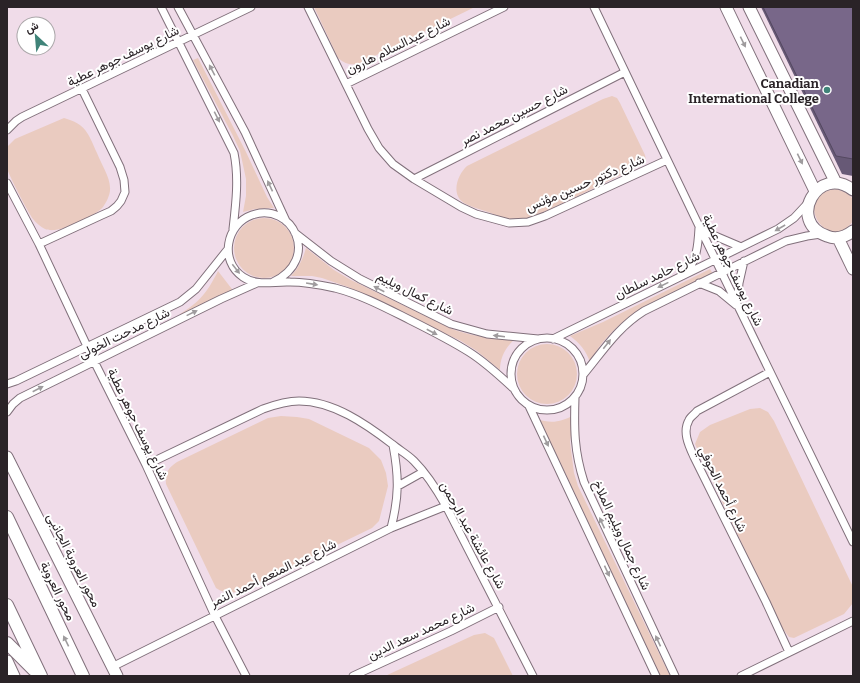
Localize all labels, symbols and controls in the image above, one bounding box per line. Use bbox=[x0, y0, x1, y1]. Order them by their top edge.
street label: شارع عبدالسلام هارون bbox=[343, 13, 453, 79]
north arrow bbox=[16, 16, 56, 56]
text: ش bbox=[23, 19, 41, 36]
street label: شارع يوسف جوهر عطية bbox=[65, 22, 182, 91]
one-way arrow bbox=[740, 36, 746, 48]
one-way arrow bbox=[208, 64, 215, 76]
place label: Canadian International College bbox=[688, 76, 820, 106]
street label: شارع حسين محمد نصر bbox=[457, 81, 571, 151]
marker: Canadian International College bbox=[822, 85, 832, 95]
one-way arrow bbox=[214, 111, 220, 122]
street label: شارع دكتور حسين مؤنس bbox=[523, 151, 647, 217]
one-way arrow bbox=[797, 153, 803, 165]
one-way arrow bbox=[267, 181, 273, 192]
street label: شارع يوسف جوهر عطية bbox=[698, 212, 767, 329]
one-way arrow bbox=[774, 225, 785, 232]
street label: شارع حامد سلطان bbox=[612, 248, 703, 304]
one-way arrow bbox=[232, 263, 240, 274]
street label: شارع كمال ويليم bbox=[373, 268, 456, 320]
one-way arrow bbox=[306, 281, 318, 287]
one-way arrow bbox=[657, 282, 669, 288]
one-way arrow bbox=[373, 286, 385, 292]
street label: شارع مدحت الخولى bbox=[76, 304, 173, 363]
one-way arrow bbox=[187, 310, 198, 316]
one-way arrow bbox=[426, 328, 438, 335]
one-way arrow bbox=[493, 333, 505, 339]
one-way arrow bbox=[603, 339, 611, 349]
street label: شارع يوسف جوهر عطية bbox=[103, 366, 172, 483]
one-way arrow bbox=[32, 386, 44, 392]
one-way arrow bbox=[543, 435, 549, 447]
street label: شارع أحمد الحوفي bbox=[693, 444, 750, 535]
street label: شارع جمال ويليم الملاخ bbox=[588, 478, 654, 593]
street label: شارع عائشة عبد الرحمن bbox=[436, 479, 509, 592]
street label: محور العروبة الجانبى bbox=[44, 510, 104, 610]
one-way arrow bbox=[599, 518, 605, 529]
street label: شارع عبد المنعم أحمد النمر bbox=[206, 536, 340, 612]
street label: محور العروبة bbox=[37, 559, 79, 623]
one-way arrow bbox=[604, 566, 610, 577]
street label: شارع محمد سعد الدين bbox=[365, 600, 478, 664]
one-way arrow bbox=[63, 635, 69, 647]
one-way arrow bbox=[655, 635, 661, 646]

